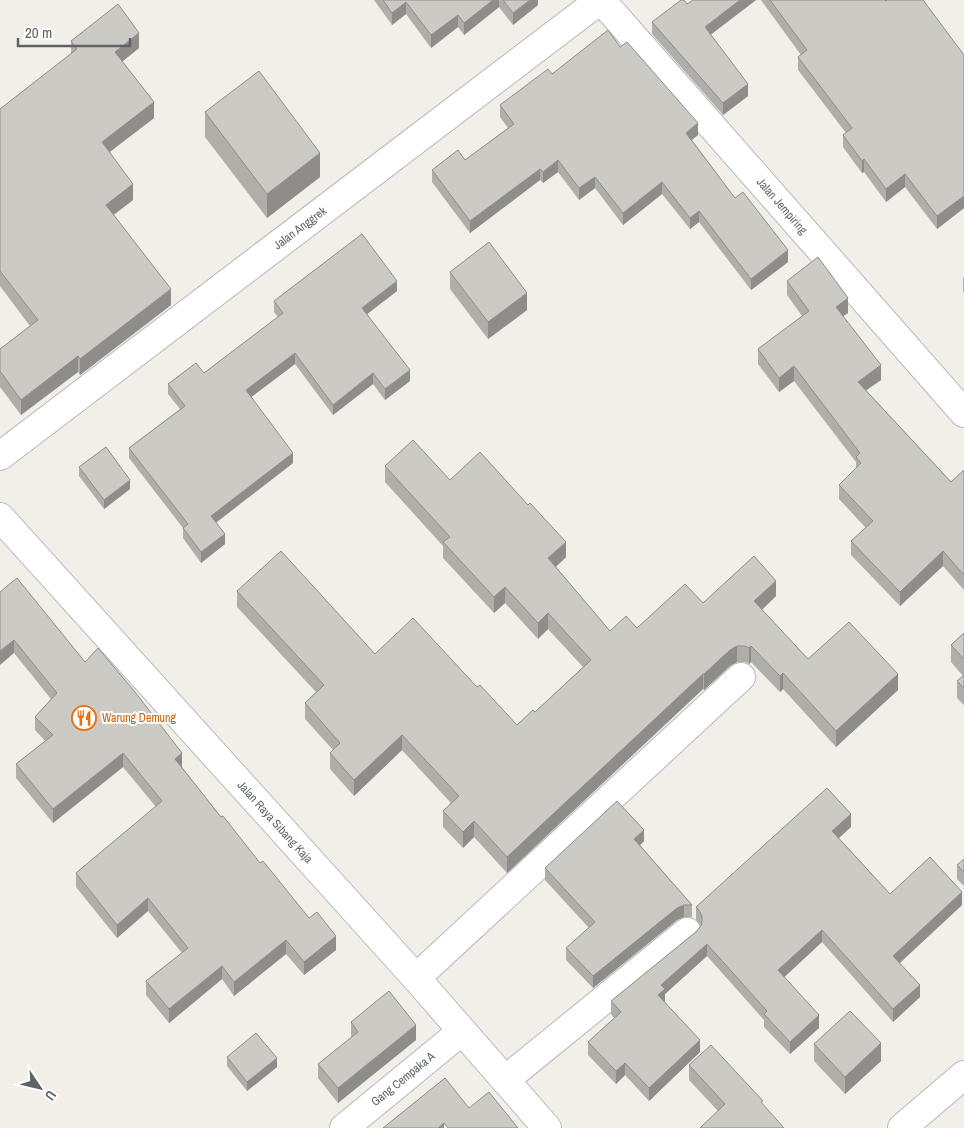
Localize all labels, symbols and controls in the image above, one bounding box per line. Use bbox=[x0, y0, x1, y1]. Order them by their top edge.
scale bar bbox=[18, 15, 130, 47]
text: 20 m bbox=[25, 22, 52, 43]
street label: Jalan Jempiring bbox=[753, 174, 811, 238]
street label: Jalan Anggrek bbox=[270, 203, 330, 253]
restaurant icon: Warung Demung bbox=[71, 705, 97, 731]
place label: Warung Demung bbox=[102, 710, 177, 726]
street label: Jalan Raya Sibang Kaja bbox=[234, 777, 317, 867]
street label: Gang Cempaka A bbox=[368, 1048, 439, 1110]
north arrow bbox=[15, 1063, 65, 1113]
text: U bbox=[41, 1087, 60, 1104]

